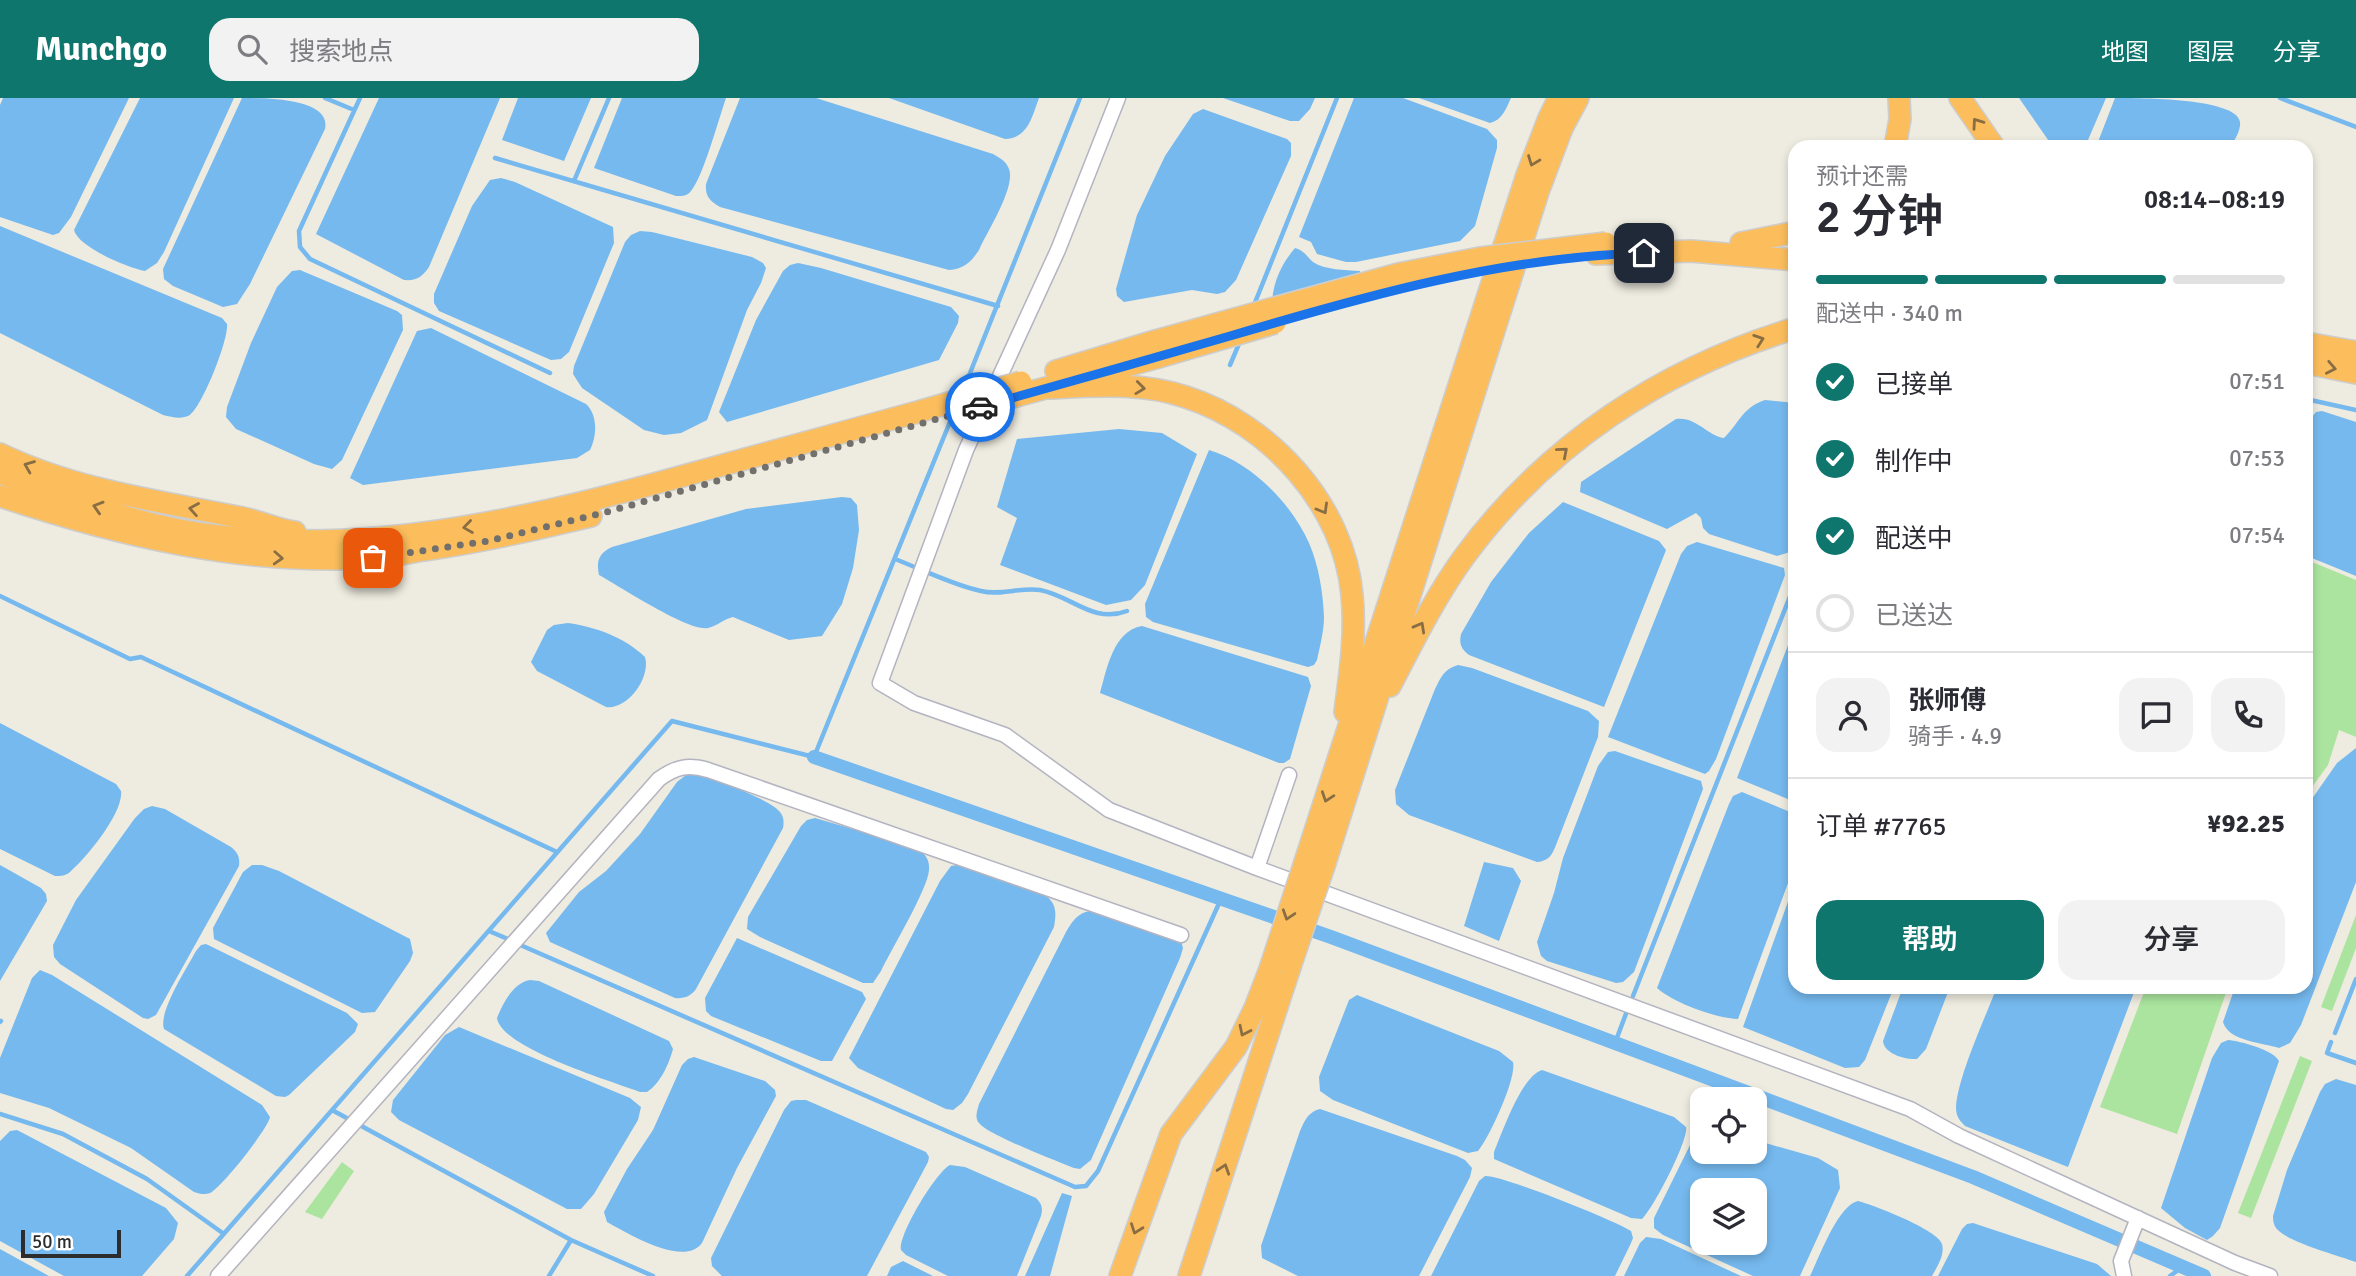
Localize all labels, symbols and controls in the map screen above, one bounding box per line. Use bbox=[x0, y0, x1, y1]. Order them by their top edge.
search box bbox=[209, 18, 699, 81]
text: Munchgo bbox=[35, 29, 167, 70]
icon: search bbox=[233, 30, 271, 68]
text: 搜索地点 bbox=[289, 36, 393, 68]
text: 地图 bbox=[2101, 37, 2149, 67]
text: 图层 bbox=[2187, 37, 2235, 67]
text: 分享 bbox=[2273, 37, 2321, 67]
one-way arrow bbox=[1973, 118, 1985, 131]
one-way arrow bbox=[1527, 154, 1541, 166]
text: 预计还需 bbox=[1816, 162, 1908, 191]
text: 08:14–08:19 bbox=[2144, 184, 2285, 216]
text: 2 分钟 bbox=[1816, 189, 1943, 245]
pin bbox=[1614, 223, 1674, 283]
icon: home bbox=[1625, 234, 1663, 272]
text: 配送中 · 340 m bbox=[1816, 299, 1963, 328]
one-way arrow bbox=[1753, 333, 1765, 348]
one-way arrow bbox=[2325, 359, 2337, 374]
icon: check bbox=[1816, 363, 1854, 401]
text: 07:51 bbox=[2229, 367, 2285, 396]
text: 已接单 bbox=[1875, 369, 1953, 401]
courier bbox=[945, 372, 1015, 442]
one-way arrow bbox=[1134, 381, 1146, 396]
icon: car bbox=[961, 388, 999, 426]
icon: check bbox=[1816, 440, 1854, 478]
text: 07:53 bbox=[2229, 444, 2285, 473]
text: 制作中 bbox=[1875, 446, 1953, 478]
one-way arrow bbox=[1555, 448, 1568, 460]
one-way arrow bbox=[24, 461, 36, 475]
one-way arrow bbox=[92, 501, 104, 516]
one-way arrow bbox=[1315, 501, 1328, 514]
one-way arrow bbox=[188, 502, 199, 517]
icon: check bbox=[1816, 517, 1854, 555]
one-way arrow bbox=[462, 519, 474, 534]
text: 07:54 bbox=[2229, 521, 2285, 550]
text: 配送中 bbox=[1875, 523, 1953, 555]
pin bbox=[343, 528, 403, 588]
icon: bag bbox=[354, 539, 392, 577]
one-way arrow bbox=[273, 550, 284, 565]
text: 已送达 bbox=[1875, 600, 1953, 632]
one-way arrow bbox=[1412, 622, 1426, 635]
button: person bbox=[1816, 678, 1890, 752]
button: chat bbox=[2119, 678, 2193, 752]
button: phone bbox=[2211, 678, 2285, 752]
text: 张师傅 bbox=[1908, 685, 1986, 717]
text: 骑手 · 4.9 bbox=[1908, 722, 2002, 751]
one-way arrow bbox=[1321, 790, 1335, 803]
text: ¥92.25 bbox=[2207, 808, 2285, 840]
text: 订单 #7765 bbox=[1816, 811, 1947, 843]
button: 帮助 bbox=[1816, 900, 2044, 980]
button: 分享 bbox=[2058, 900, 2285, 980]
one-way arrow bbox=[1282, 908, 1296, 921]
one-way arrow bbox=[1238, 1024, 1252, 1036]
map controls bbox=[1690, 1087, 1767, 1255]
button: locate bbox=[1690, 1087, 1767, 1164]
one-way arrow bbox=[1216, 1163, 1230, 1175]
button: layers bbox=[1690, 1178, 1767, 1255]
one-way arrow bbox=[1131, 1223, 1145, 1235]
scale bar bbox=[21, 1227, 121, 1259]
text: 50 m bbox=[32, 1230, 72, 1254]

